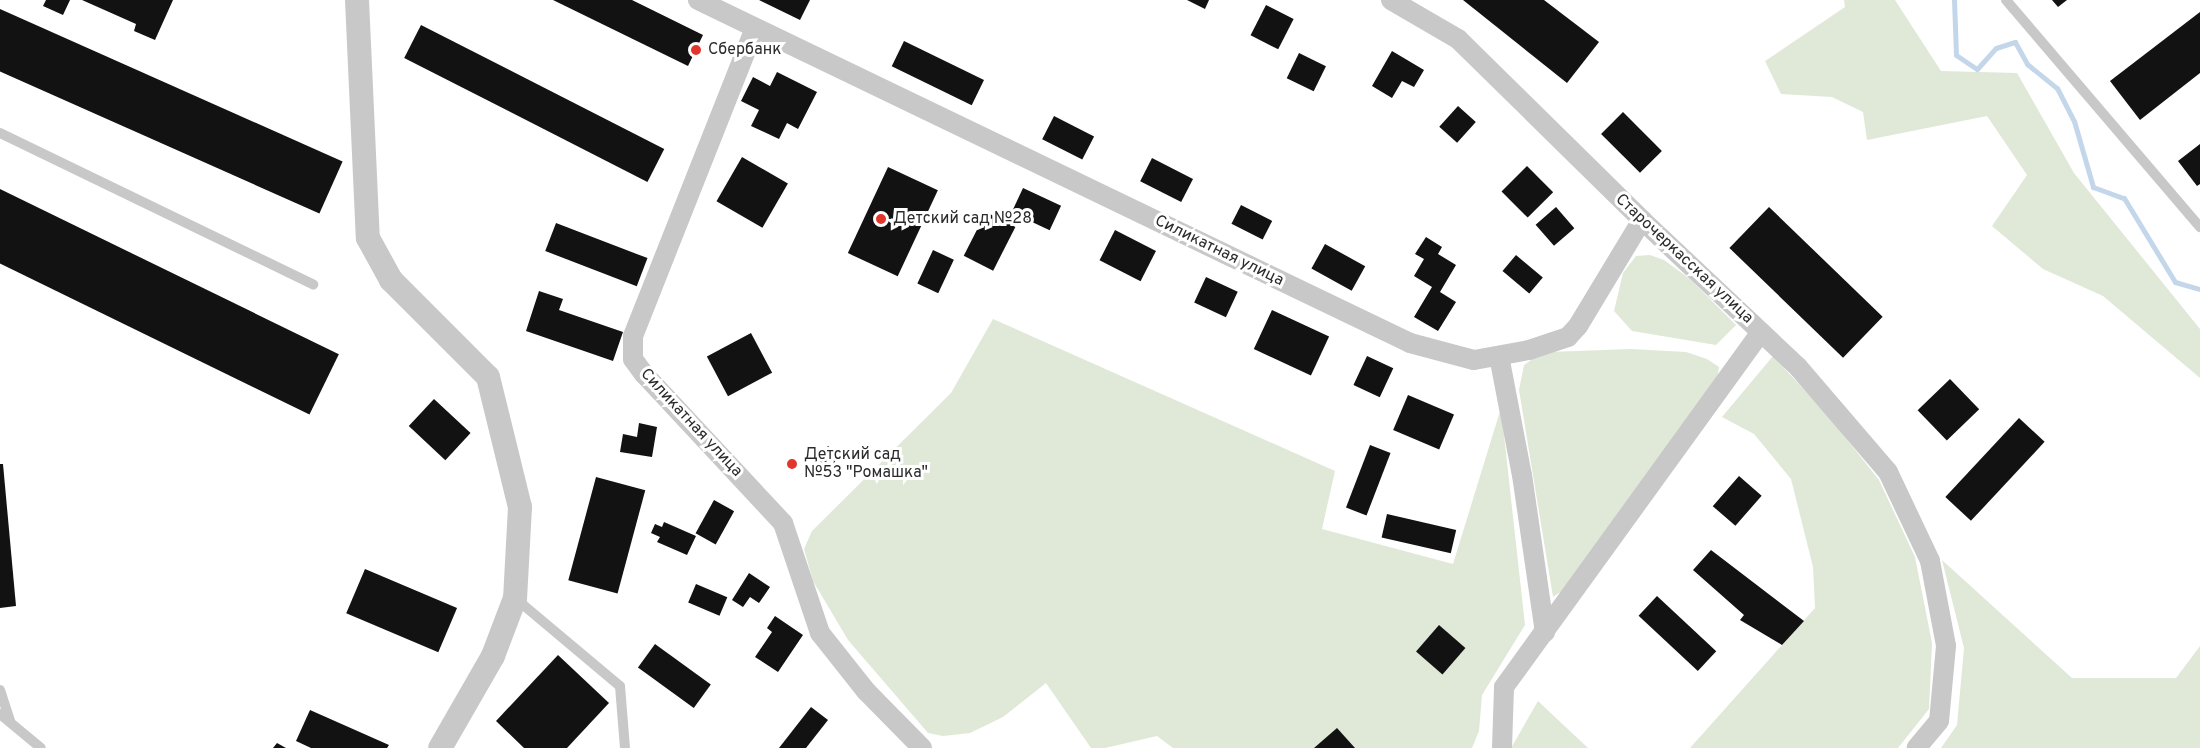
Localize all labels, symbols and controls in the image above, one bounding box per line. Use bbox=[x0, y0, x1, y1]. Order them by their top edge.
place label: Сбербанк bbox=[708, 40, 781, 60]
marker: Сбербанк bbox=[689, 43, 703, 57]
street label: Старочеркасская улица bbox=[1611, 190, 1757, 328]
place label: Детский сад №28 bbox=[893, 209, 1032, 229]
street label: Силикатная улица bbox=[1151, 211, 1287, 291]
marker: Детский сад №28 bbox=[874, 212, 888, 226]
street label: Силикатная улица bbox=[636, 365, 746, 481]
place label: Детский сад №53 "Ромашка" bbox=[804, 445, 928, 483]
marker: Детский сад №53 "Ромашка" bbox=[785, 457, 799, 471]

